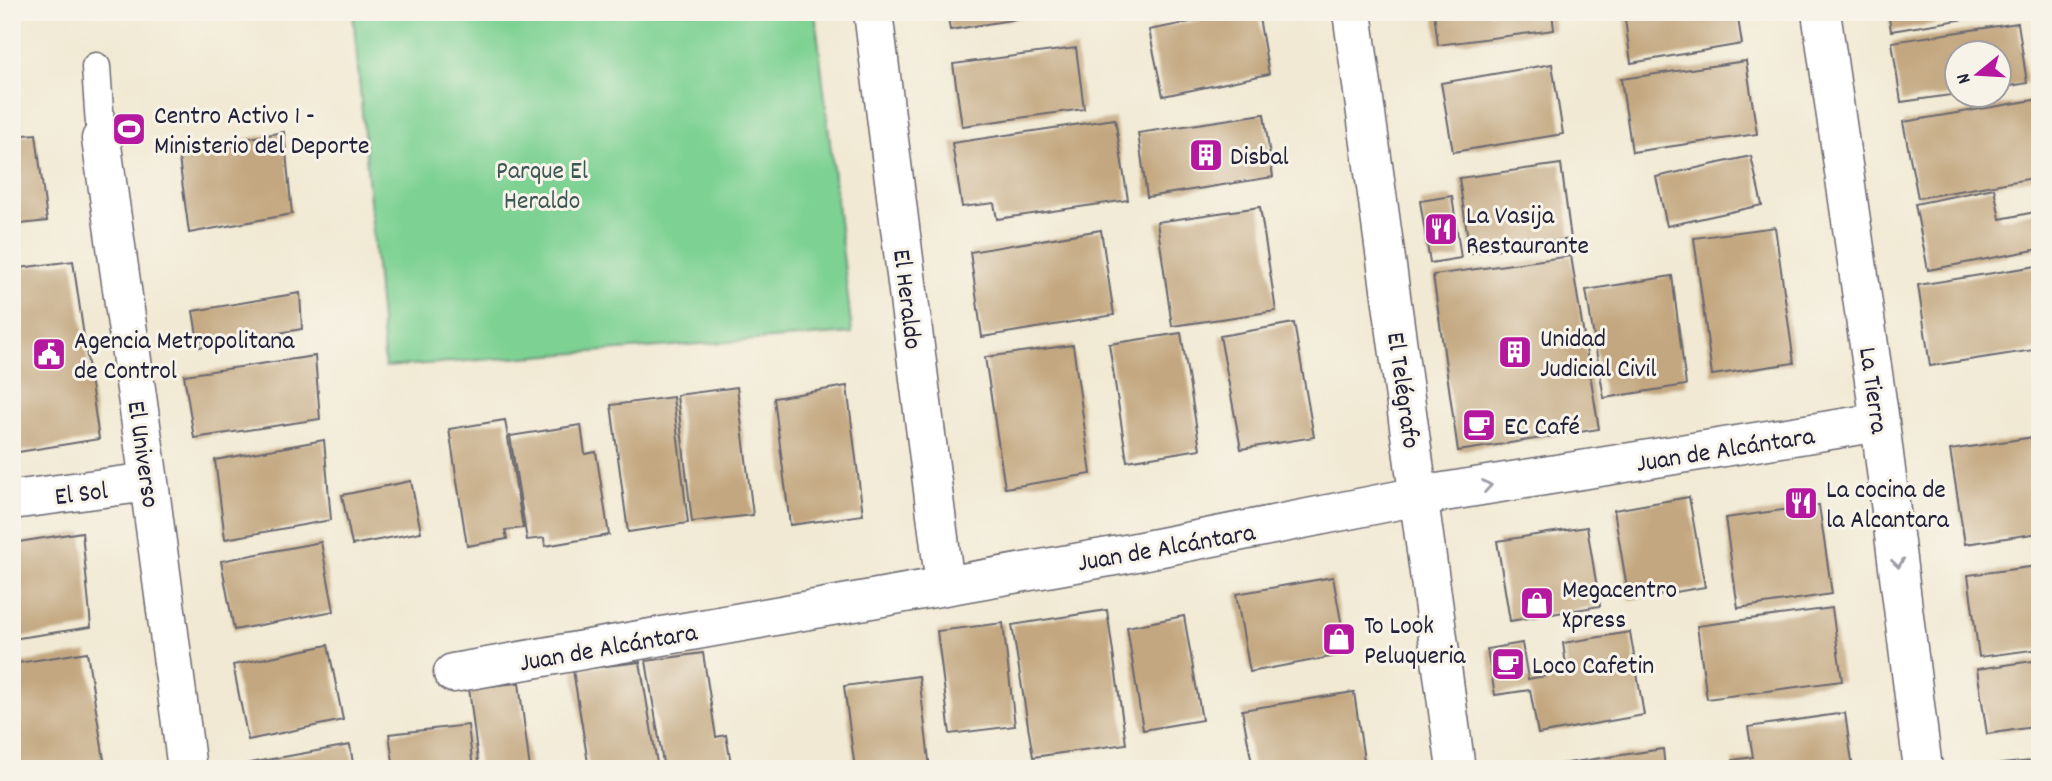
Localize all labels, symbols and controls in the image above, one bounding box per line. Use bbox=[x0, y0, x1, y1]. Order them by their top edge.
north arrow bbox=[1944, 38, 2014, 108]
text: N bbox=[1951, 70, 1979, 87]
place label: Centro Activo 1 - Ministerio del Deporte bbox=[154, 99, 370, 166]
sports icon: Centro Activo 1 - Ministerio del Deporte bbox=[110, 110, 148, 148]
building icon: Disbal bbox=[1187, 136, 1225, 174]
place label: Disbal bbox=[1230, 140, 1289, 177]
park label: Parque El Heraldo bbox=[496, 154, 588, 221]
place label: La Vasija Restaurante bbox=[1466, 199, 1589, 266]
restaurant icon: La Vasija Restaurante bbox=[1422, 210, 1460, 248]
street label: El Heraldo bbox=[881, 247, 930, 352]
place label: Unidad Judicial Civil bbox=[1540, 322, 1657, 389]
place label: Agencia Metropolitana de Control bbox=[74, 324, 295, 391]
street label: El Telégrafo bbox=[1375, 330, 1428, 451]
building icon: Unidad Judicial Civil bbox=[1496, 333, 1534, 371]
public building icon: Agencia Metropolitana de Control bbox=[30, 335, 68, 373]
street label: La Tierra bbox=[1847, 345, 1896, 437]
street label: El Universo bbox=[116, 399, 167, 510]
cafe icon: EC Café bbox=[1460, 406, 1498, 444]
place label: EC Café bbox=[1504, 410, 1580, 447]
street label: Juan de Alcántara bbox=[1634, 419, 1818, 484]
place label: La cocina de la Alcantara bbox=[1826, 473, 1950, 540]
street label: El Sol bbox=[53, 474, 110, 517]
one-way arrow bbox=[1481, 479, 1493, 494]
restaurant icon: La cocina de la Alcantara bbox=[1782, 484, 1820, 522]
street label: Juan de Alcántara bbox=[1075, 515, 1259, 583]
one-way arrow bbox=[1890, 557, 1905, 569]
place label: Megacentro Xpress bbox=[1562, 573, 1677, 640]
shop icon: Megacentro Xpress bbox=[1518, 584, 1556, 622]
place label: To Look Peluqueria bbox=[1364, 609, 1466, 676]
street label: Juan de Alcántara bbox=[517, 615, 701, 683]
shop icon: To Look Peluqueria bbox=[1320, 620, 1358, 658]
cafe icon: Loco Cafetin bbox=[1489, 645, 1527, 683]
place label: Loco Cafetin bbox=[1532, 649, 1654, 686]

